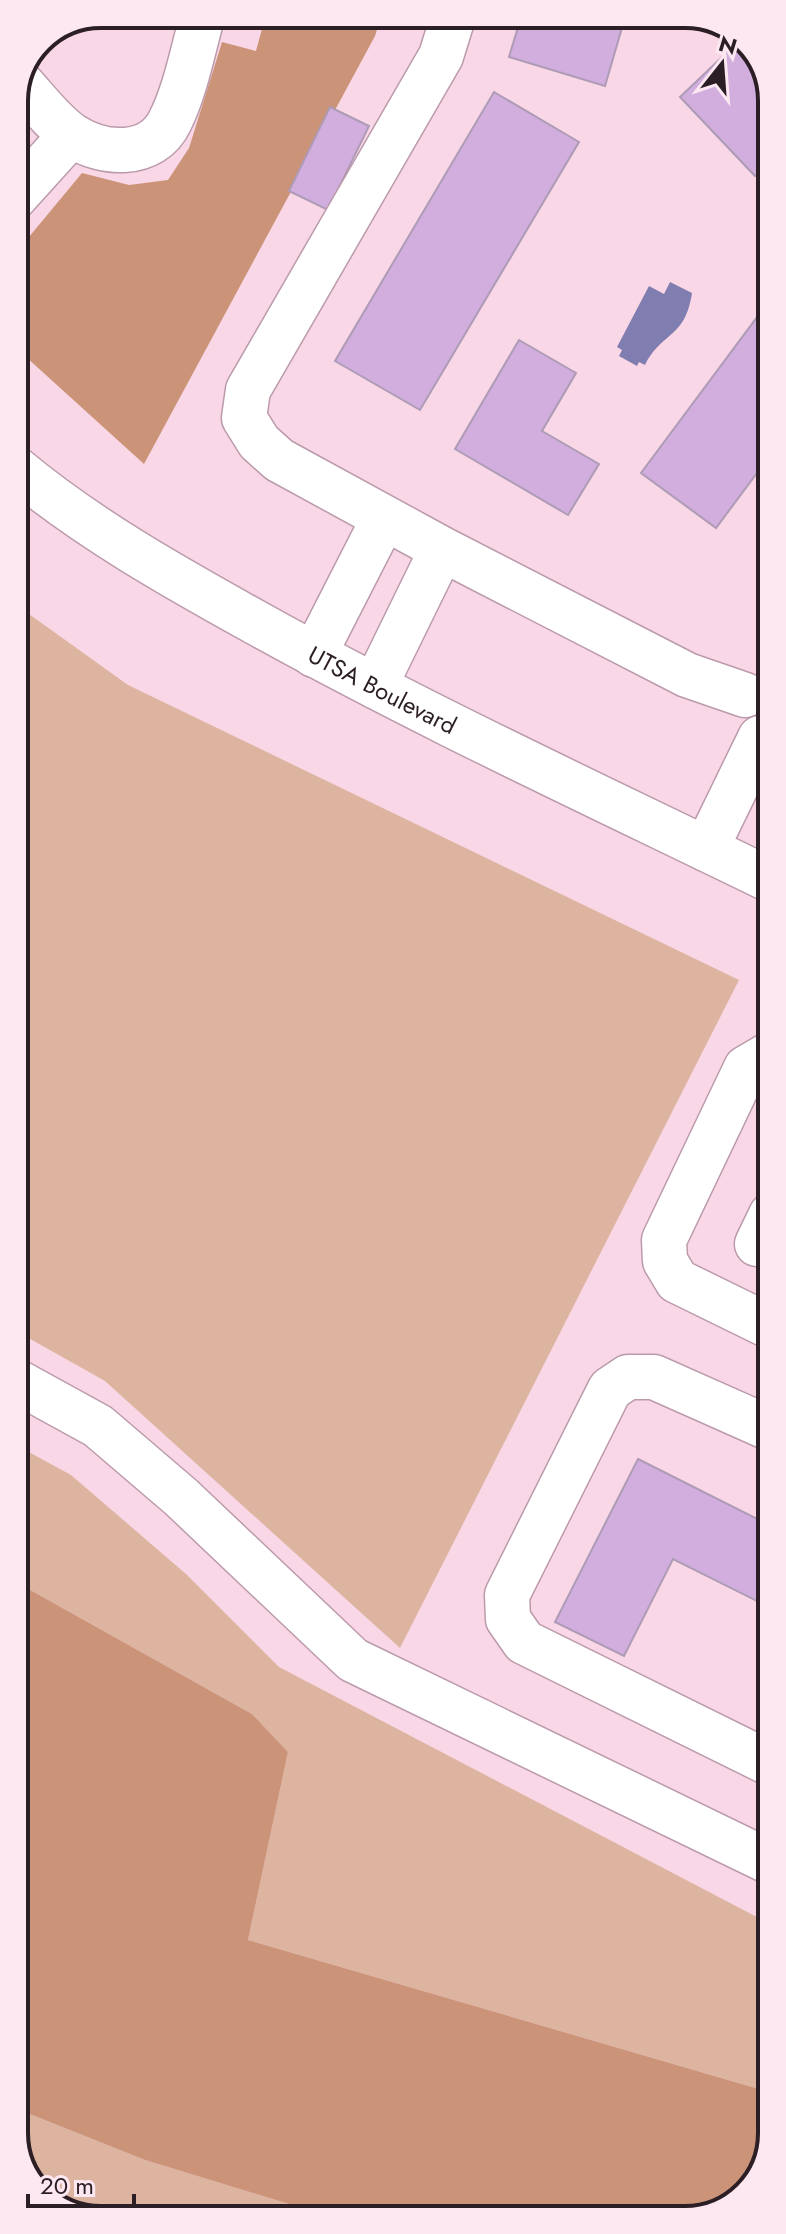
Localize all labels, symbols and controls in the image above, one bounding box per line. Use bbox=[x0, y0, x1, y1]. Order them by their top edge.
north arrow bbox=[682, 24, 762, 104]
text: N bbox=[715, 27, 741, 63]
street label: UTSA Boulevard bbox=[302, 637, 463, 743]
scale bar bbox=[28, 2158, 134, 2208]
text: 20 m bbox=[40, 2168, 94, 2203]

